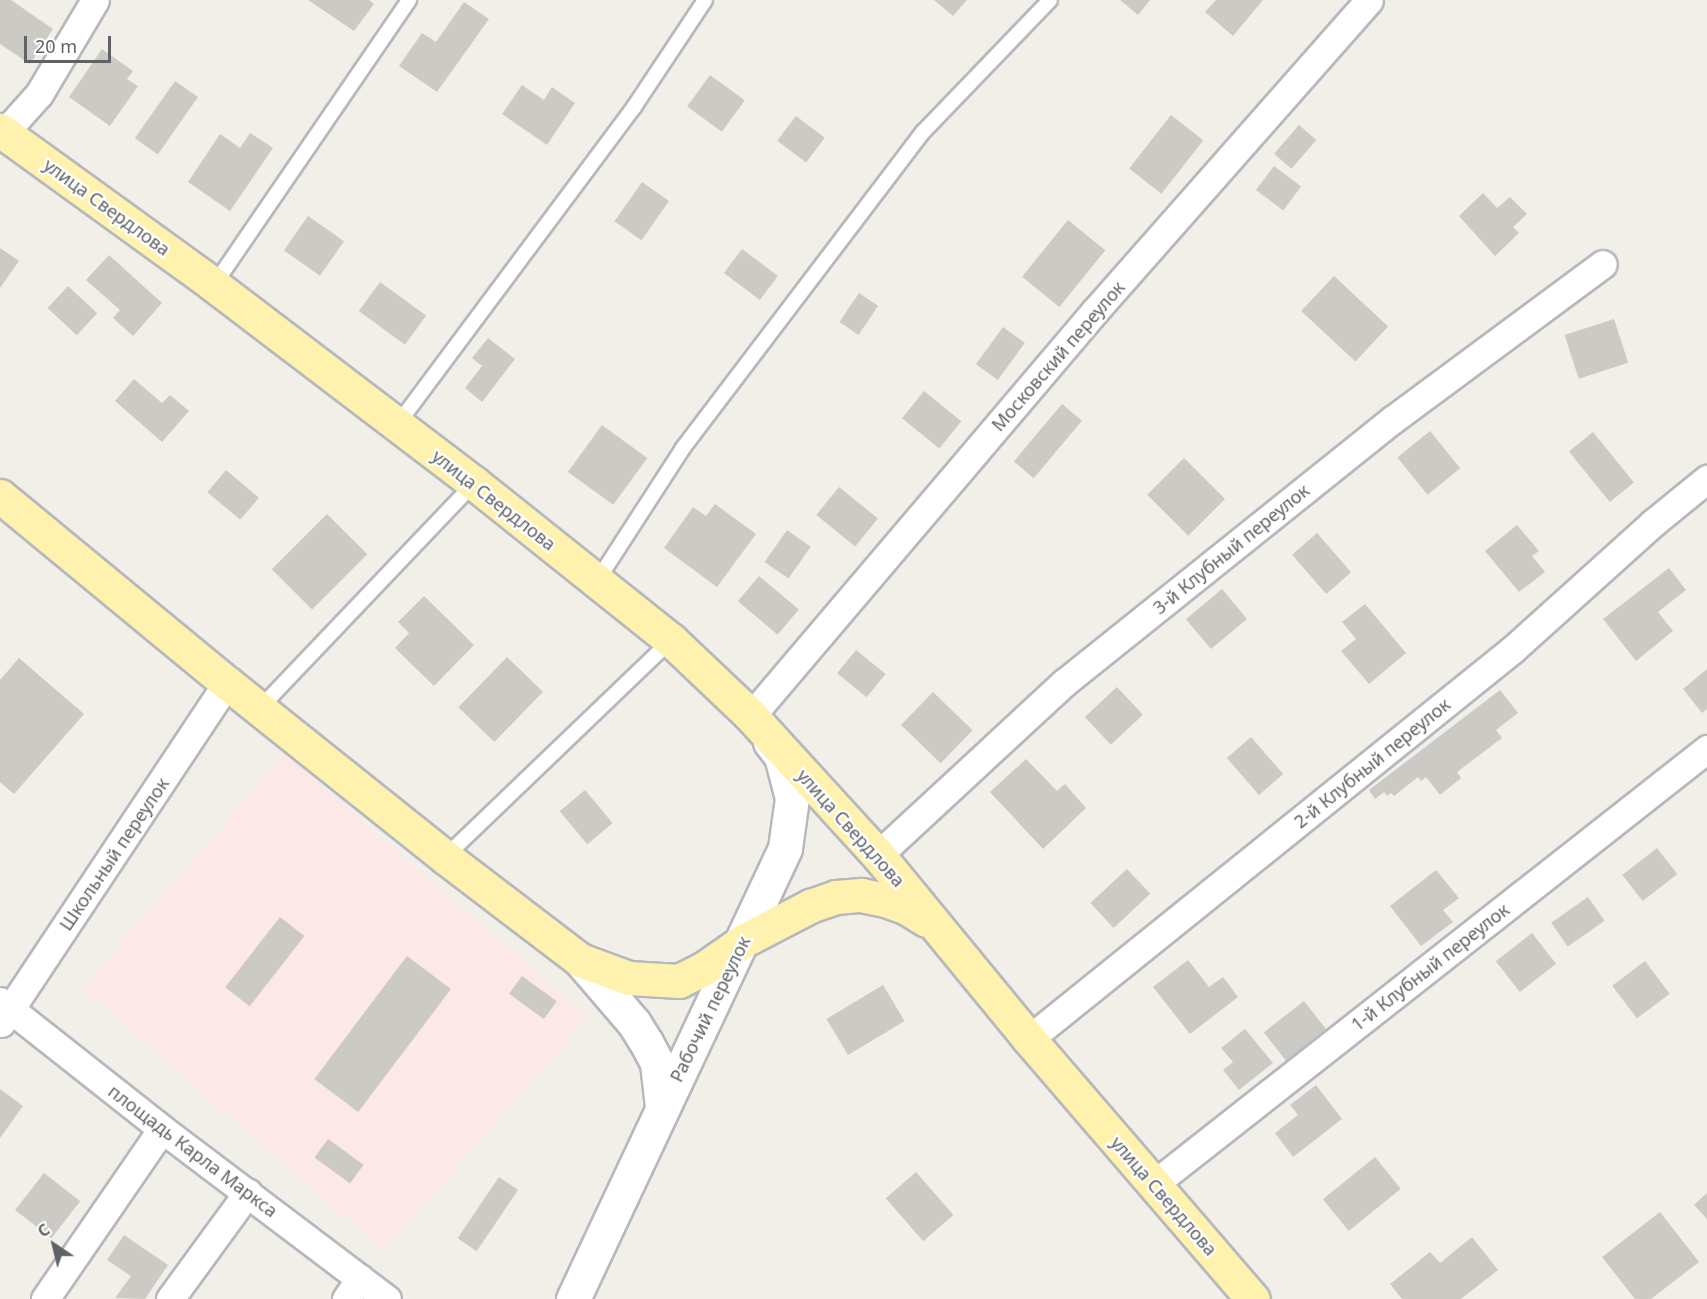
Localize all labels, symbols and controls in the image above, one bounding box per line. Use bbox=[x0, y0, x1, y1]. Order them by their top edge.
scale bar bbox=[27, 24, 114, 62]
text: 20 m bbox=[35, 34, 77, 58]
street label: улица Свердлова bbox=[40, 154, 174, 260]
street label: Московский переулок bbox=[987, 277, 1129, 435]
street label: улица Свердлова bbox=[428, 445, 560, 555]
street label: 3-й Клубный переулок bbox=[1149, 479, 1313, 619]
street label: 2-й Клубный переулок bbox=[1290, 693, 1454, 833]
street label: улица Свердлова bbox=[793, 765, 909, 891]
street label: Школьный переулок bbox=[55, 773, 173, 935]
street label: 1-й Клубный переулок bbox=[1347, 899, 1513, 1035]
street label: Рабочий переулок bbox=[665, 933, 755, 1085]
street label: площадь Карла Маркса bbox=[104, 1080, 282, 1222]
street label: улица Свердлова bbox=[1106, 1132, 1222, 1260]
north arrow bbox=[24, 1215, 84, 1275]
text: С bbox=[33, 1218, 54, 1242]

